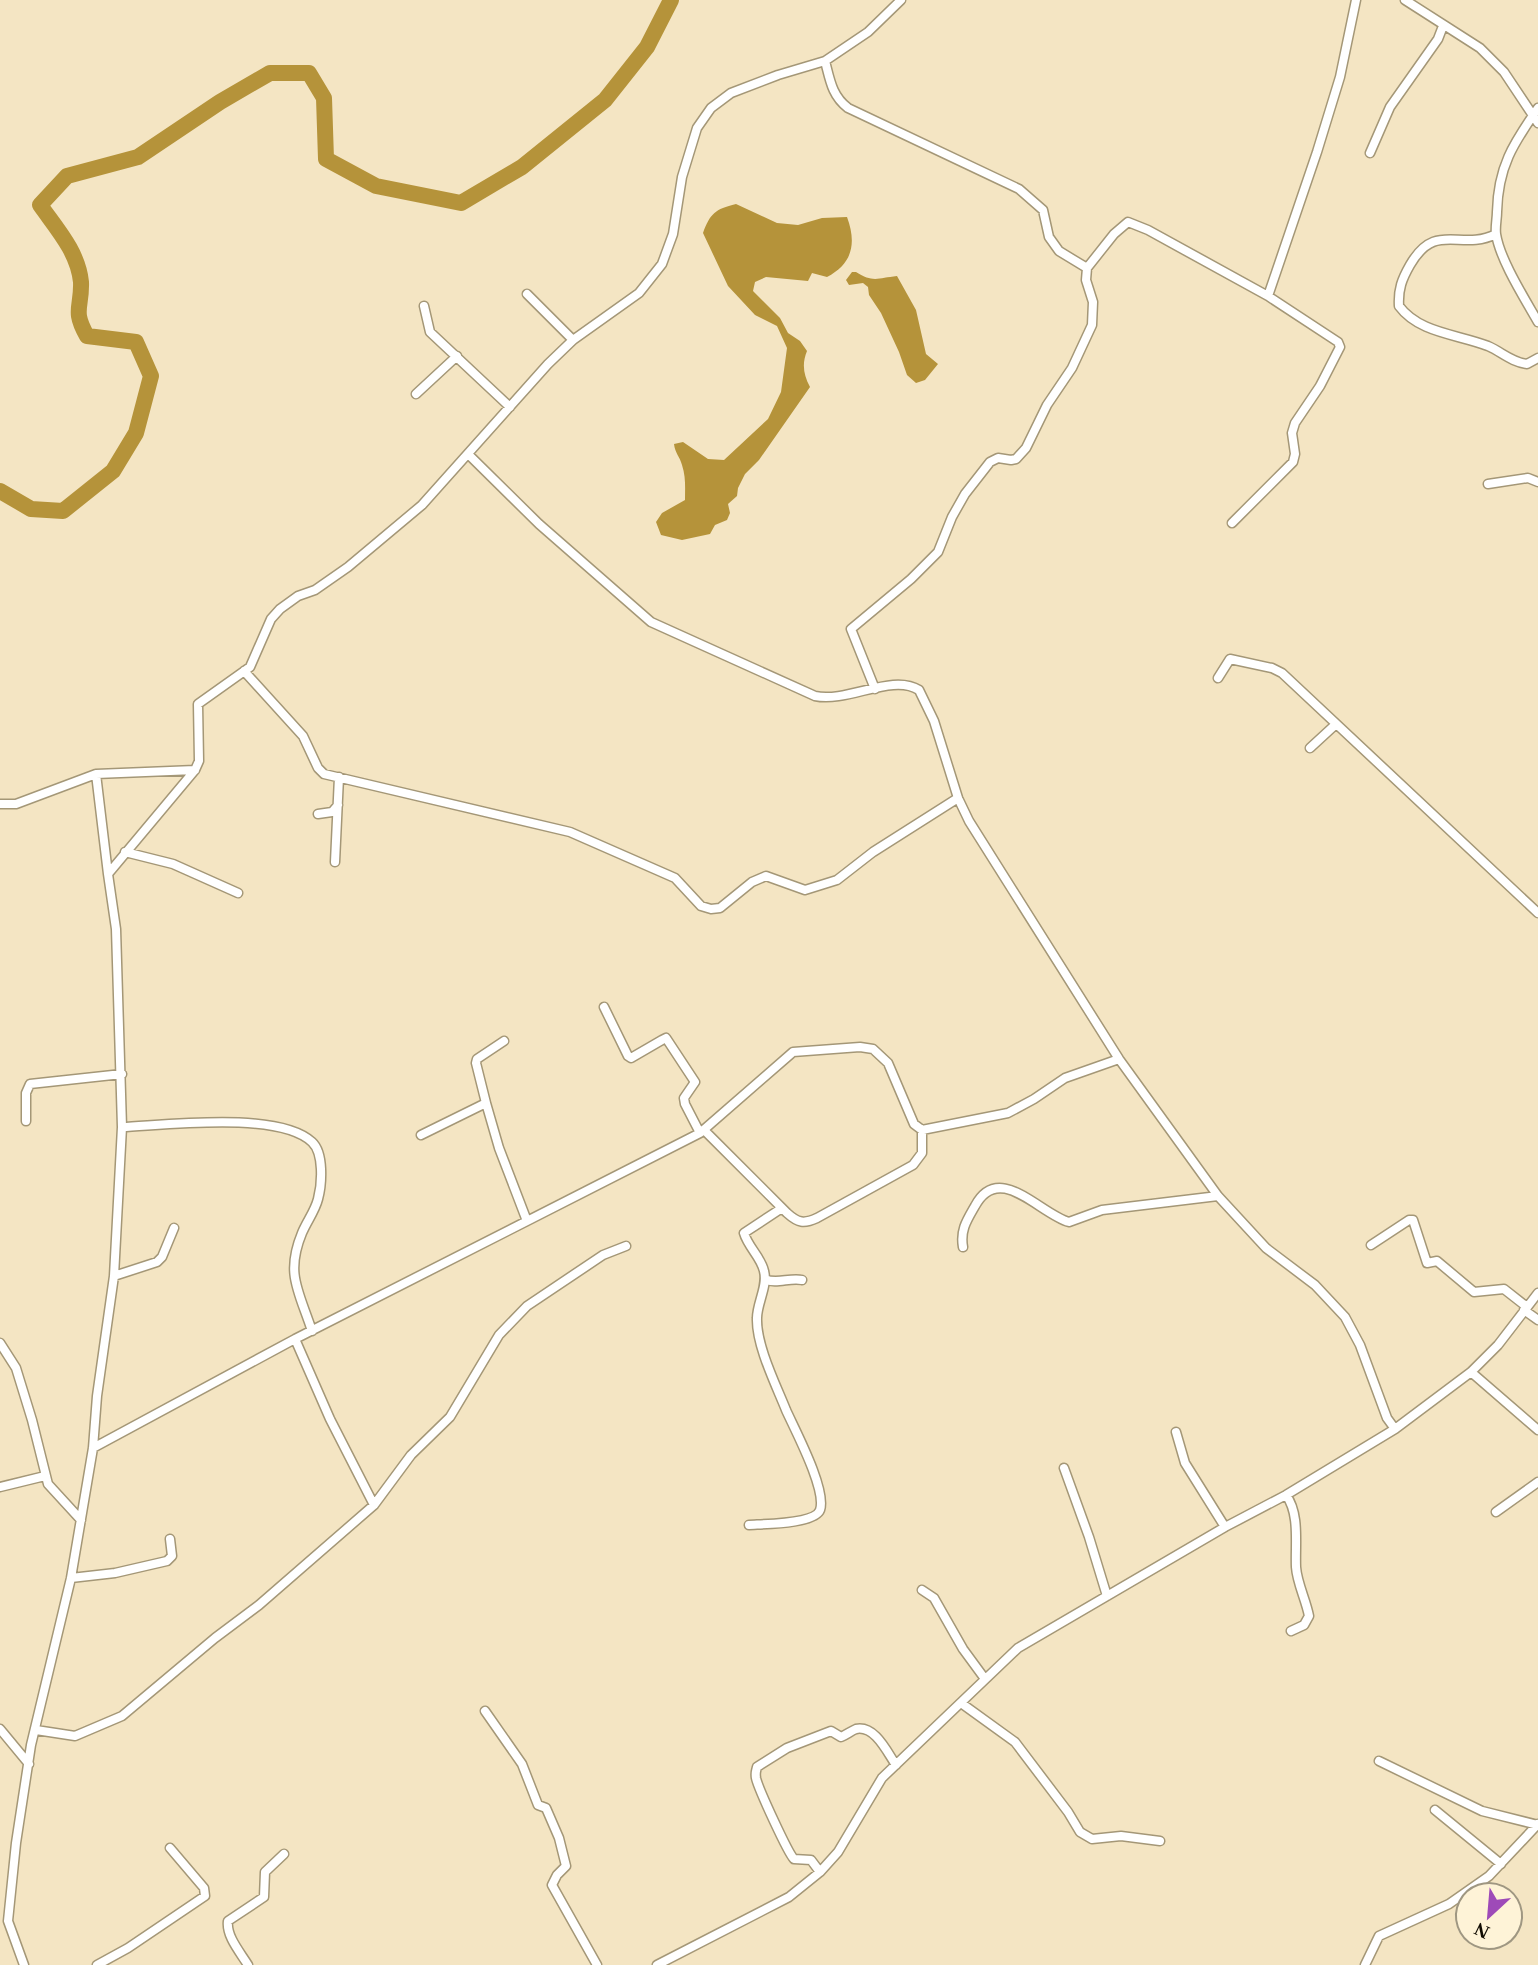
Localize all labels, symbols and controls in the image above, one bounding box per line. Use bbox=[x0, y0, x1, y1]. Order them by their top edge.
north arrow bbox=[1454, 1881, 1524, 1951]
text: N bbox=[1471, 1918, 1493, 1943]

